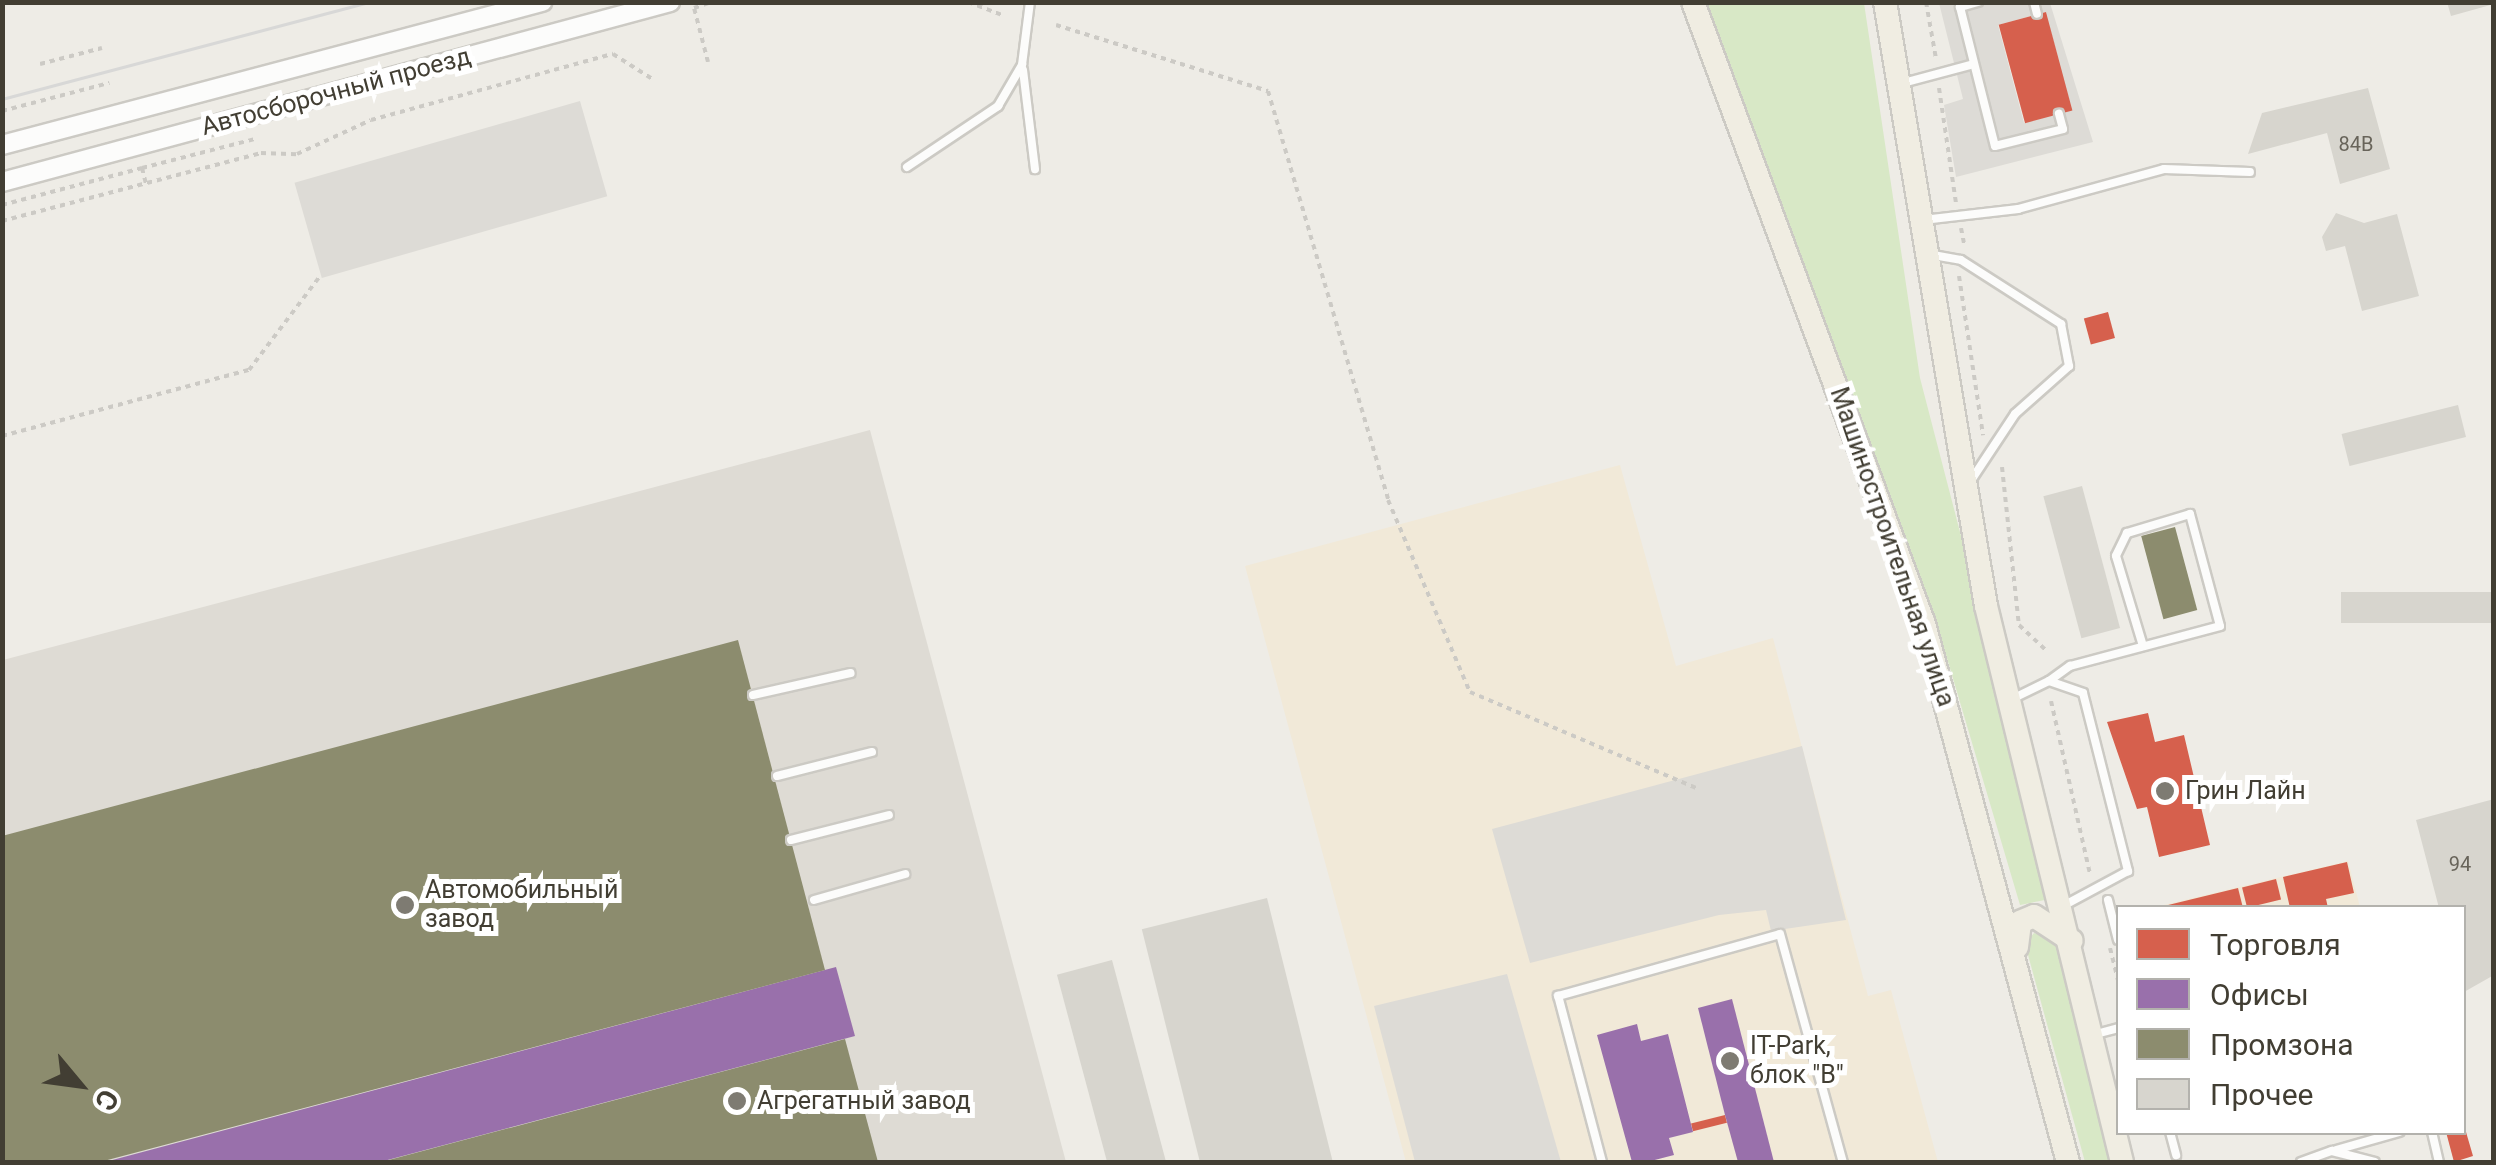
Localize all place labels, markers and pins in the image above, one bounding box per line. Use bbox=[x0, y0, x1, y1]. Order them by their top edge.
place label: Грин Лайн bbox=[2185, 776, 2306, 806]
marker: Грин Лайн bbox=[2154, 780, 2176, 802]
place label: Автомобильный завод bbox=[425, 876, 618, 935]
marker: Автомобильный завод bbox=[394, 894, 416, 916]
place label: IT-Park, блок "В" bbox=[1750, 1032, 1844, 1091]
marker: IT-Park, блок "В" bbox=[1719, 1050, 1741, 1072]
place label: Агрегатный завод bbox=[757, 1086, 971, 1116]
marker: Агрегатный завод bbox=[726, 1090, 748, 1112]

